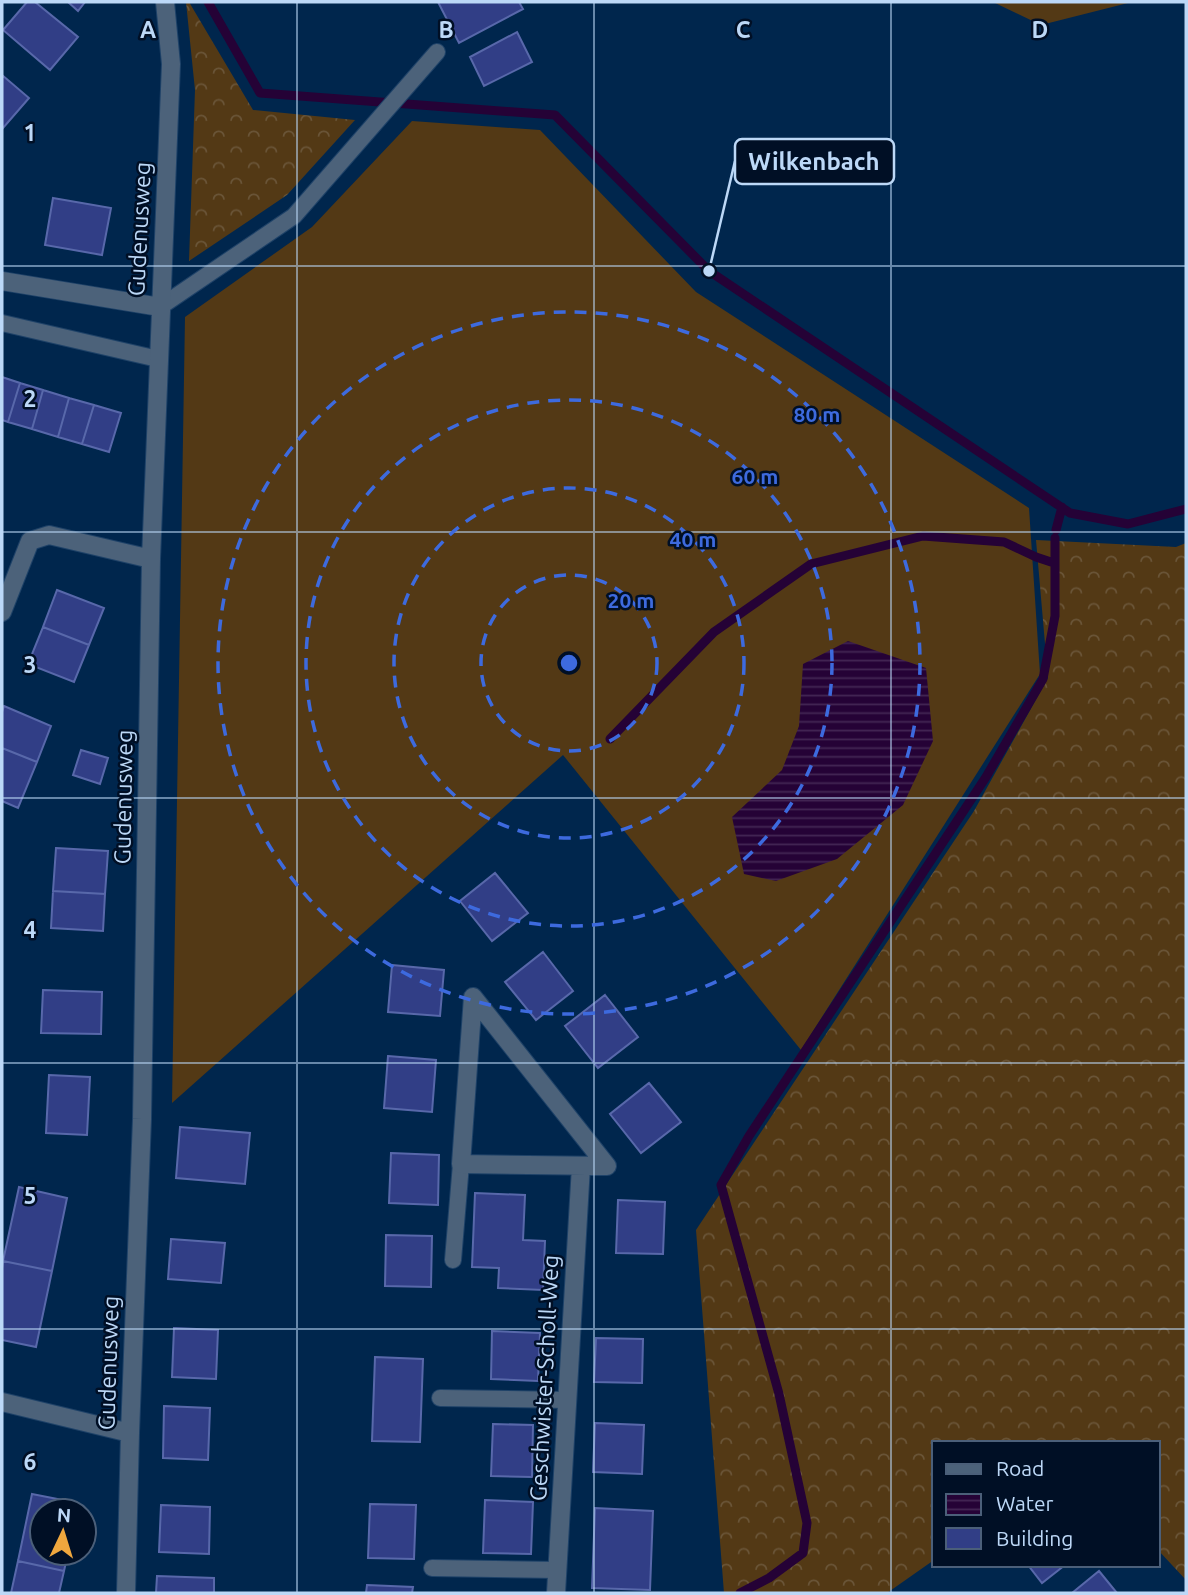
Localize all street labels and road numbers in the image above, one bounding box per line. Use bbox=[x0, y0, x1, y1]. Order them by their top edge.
street label: Gudenusweg bbox=[123, 161, 155, 297]
street label: Gudenusweg bbox=[109, 730, 137, 864]
street label: Geschwister-Scholl-Weg bbox=[525, 1254, 563, 1502]
street label: Gudenusweg bbox=[93, 1295, 123, 1431]

